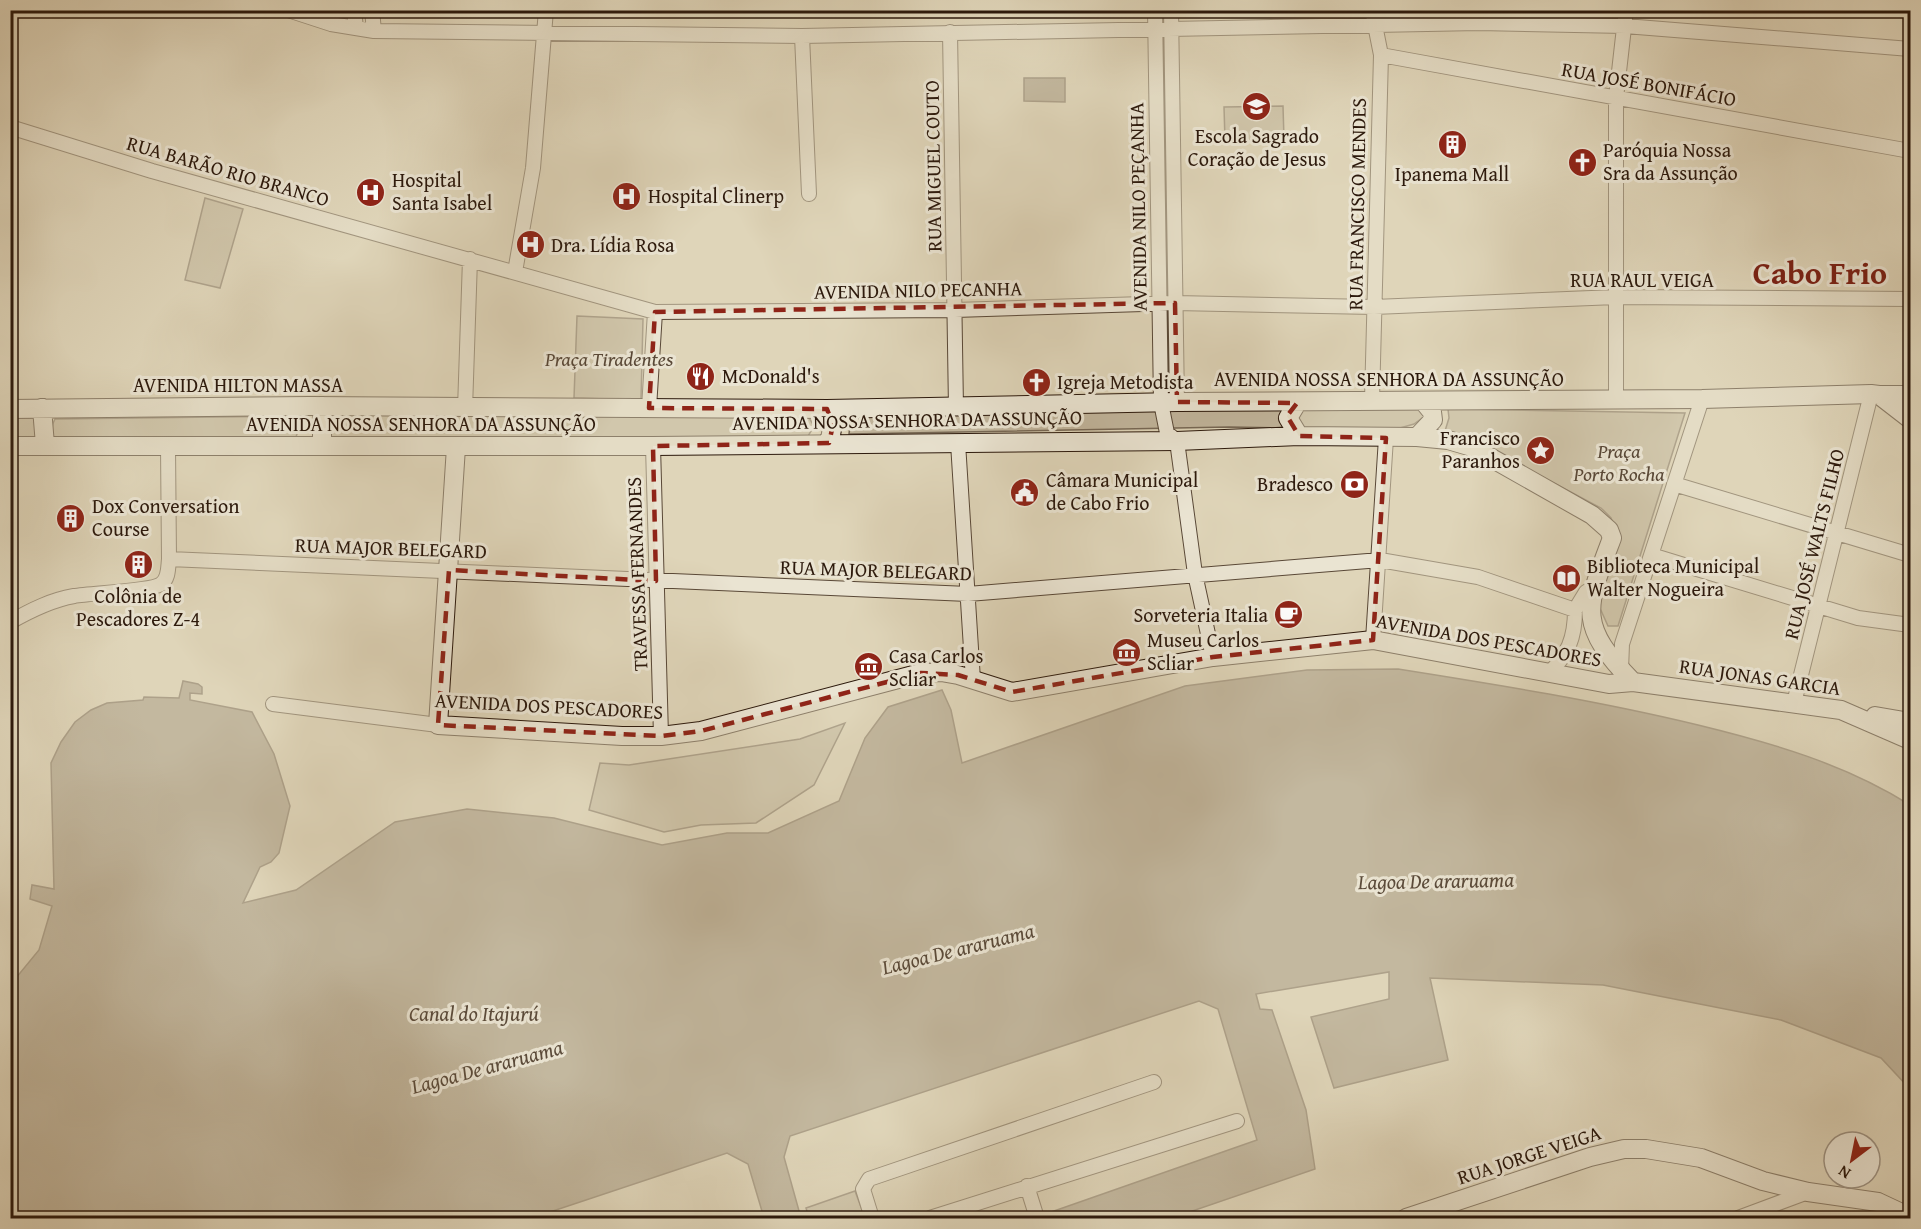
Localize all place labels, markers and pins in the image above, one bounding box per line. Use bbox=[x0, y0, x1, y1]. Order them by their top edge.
school or university icon: Escola Sagrado Coração de Jesus bbox=[1241, 90, 1273, 122]
place label: Escola Sagrado Coração de Jesus bbox=[1188, 121, 1326, 173]
building icon: Ipanema Mall bbox=[1436, 128, 1468, 160]
place label: Paróquia Nossa Sra da Assunção bbox=[1603, 135, 1738, 187]
church icon: Paróquia Nossa Sra da Assunção bbox=[1566, 146, 1598, 178]
place label: Ipanema Mall bbox=[1395, 159, 1510, 188]
place label: Hospital Santa Isabel bbox=[392, 165, 493, 217]
hospital icon: Hospital Santa Isabel bbox=[355, 176, 387, 208]
hospital icon: Hospital Clinerp bbox=[611, 180, 643, 212]
place label: Hospital Clinerp bbox=[648, 181, 784, 210]
hospital icon: Dra. Lídia Rosa bbox=[514, 229, 546, 261]
place label: Dra. Lídia Rosa bbox=[551, 230, 675, 259]
restaurant icon: McDonald's bbox=[685, 360, 717, 392]
place label: McDonald's bbox=[722, 361, 820, 390]
church icon: Igreja Metodista bbox=[1020, 366, 1052, 398]
place label: Igreja Metodista bbox=[1057, 367, 1194, 396]
place label: Francisco Paranhos bbox=[1440, 423, 1520, 475]
place icon: Francisco Paranhos bbox=[1525, 434, 1557, 466]
place label: Câmara Municipal de Cabo Frio bbox=[1046, 465, 1199, 517]
bank icon: Bradesco bbox=[1338, 468, 1370, 500]
place label: Bradesco bbox=[1257, 469, 1333, 498]
public building icon: Câmara Municipal de Cabo Frio bbox=[1009, 476, 1041, 508]
place label: Dox Conversation Course bbox=[92, 491, 239, 543]
building icon: Dox Conversation Course bbox=[55, 502, 87, 534]
building icon: Colônia de Pescadores Z-4 bbox=[122, 549, 154, 581]
place label: Biblioteca Municipal Walter Nogueira bbox=[1587, 551, 1760, 603]
library icon: Biblioteca Municipal Walter Nogueira bbox=[1550, 562, 1582, 594]
place label: Colônia de Pescadores Z-4 bbox=[76, 581, 200, 633]
cafe icon: Sorveteria Italia bbox=[1273, 599, 1305, 631]
place label: Sorveteria Italia bbox=[1133, 600, 1269, 629]
place label: Museu Carlos Scliar bbox=[1147, 625, 1259, 677]
museum icon: Museu Carlos Scliar bbox=[1110, 636, 1142, 668]
place label: Casa Carlos Scliar bbox=[889, 641, 984, 693]
museum icon: Casa Carlos Scliar bbox=[852, 651, 884, 683]

